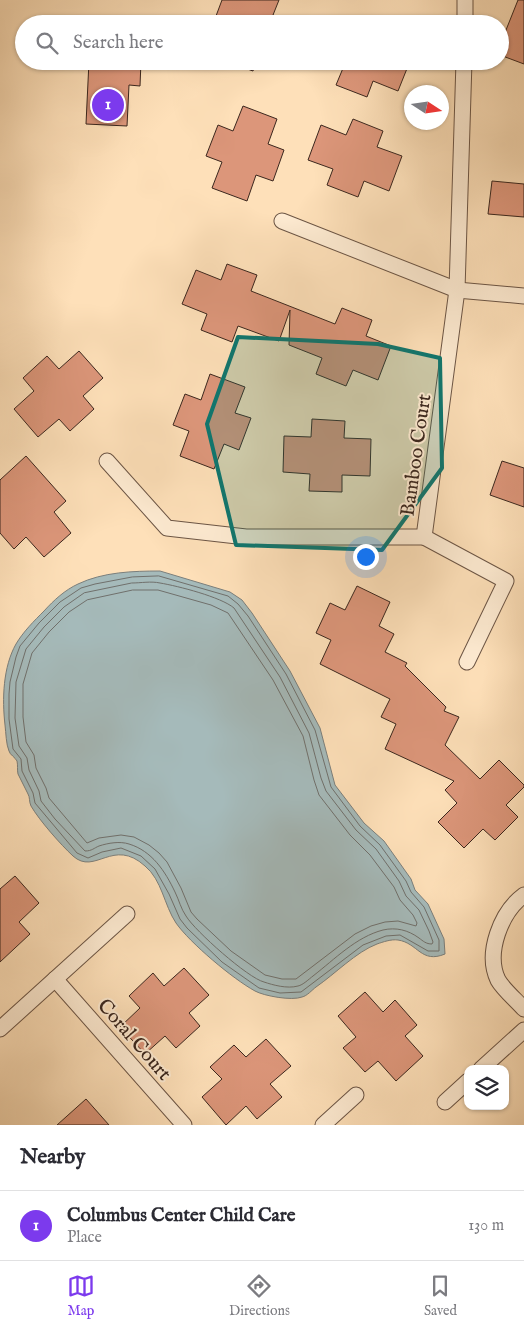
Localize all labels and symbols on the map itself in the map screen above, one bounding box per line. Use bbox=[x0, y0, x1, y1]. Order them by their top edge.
north arrow bbox=[404, 85, 449, 130]
pin: 1 bbox=[92, 86, 124, 124]
street label: Bamboo Court bbox=[396, 392, 437, 518]
your location bbox=[353, 544, 379, 570]
street label: Coral Court bbox=[91, 994, 176, 1086]

